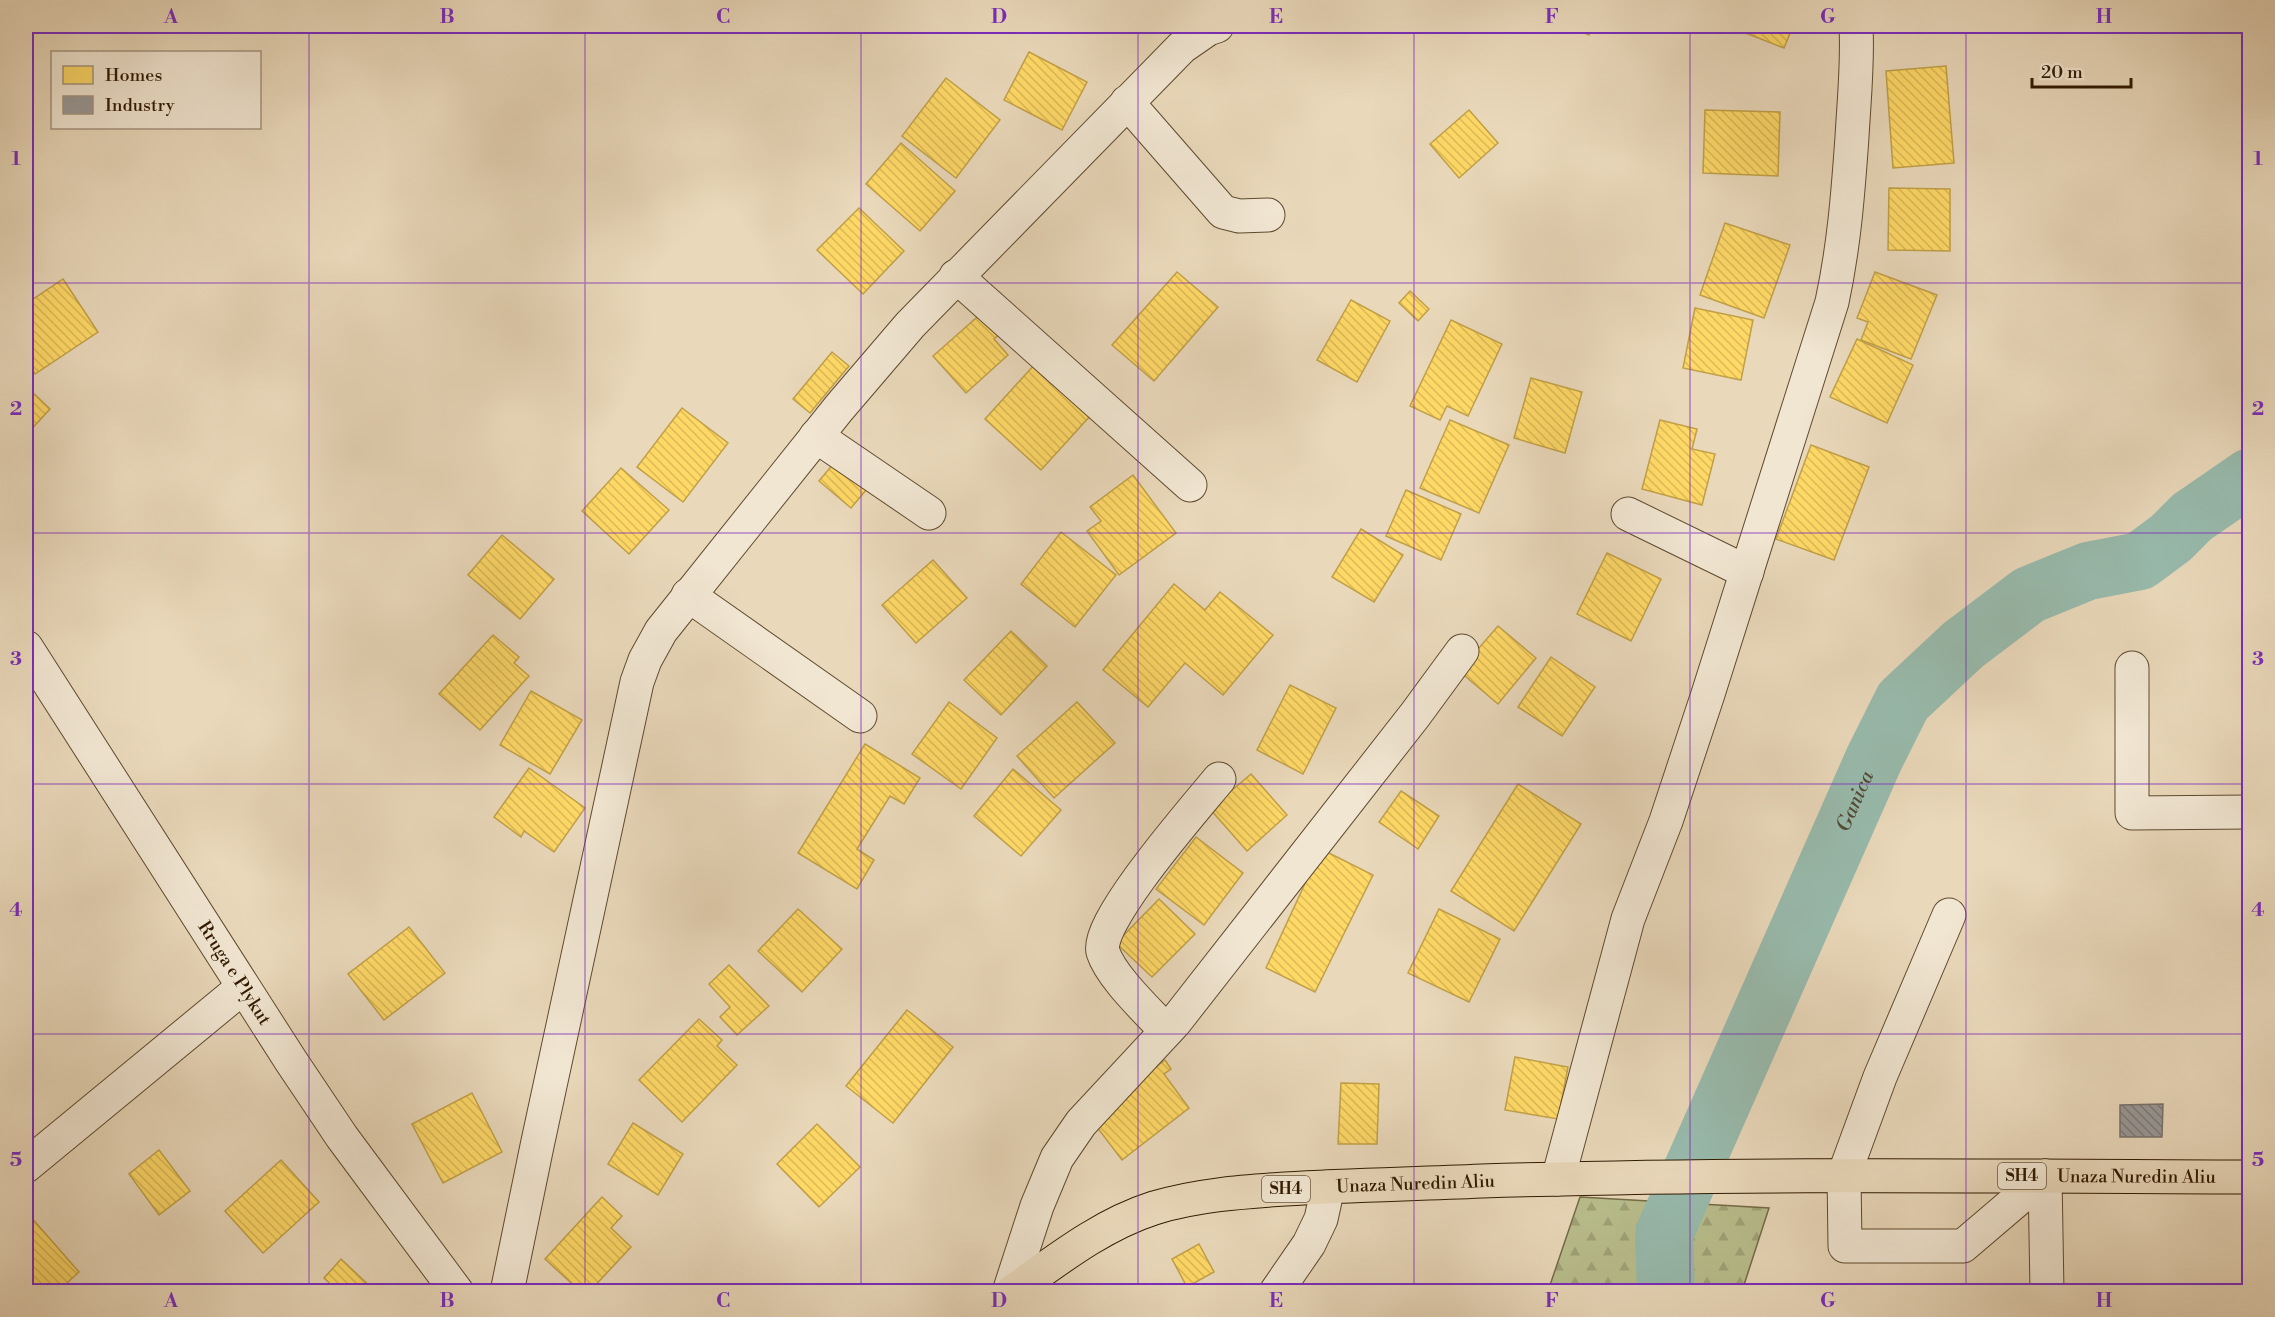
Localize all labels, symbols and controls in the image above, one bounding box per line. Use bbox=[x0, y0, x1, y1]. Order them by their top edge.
text: A bbox=[163, 5, 179, 30]
text: B bbox=[439, 5, 455, 30]
text: C bbox=[716, 5, 730, 30]
text: D bbox=[991, 5, 1007, 30]
text: E bbox=[1269, 5, 1283, 30]
text: F bbox=[1545, 5, 1559, 30]
text: G bbox=[1820, 5, 1836, 30]
text: H bbox=[2096, 5, 2113, 30]
legend bbox=[51, 51, 261, 129]
scale bar bbox=[2032, 51, 2131, 89]
text: 20 m bbox=[2041, 61, 2083, 84]
text: Homes bbox=[105, 64, 162, 87]
text: Industry bbox=[105, 94, 175, 117]
text: 1 bbox=[11, 147, 21, 172]
text: 1 bbox=[2253, 147, 2263, 172]
text: 2 bbox=[10, 397, 22, 422]
text: 2 bbox=[2252, 397, 2264, 422]
text: 3 bbox=[10, 647, 22, 672]
text: 3 bbox=[2252, 647, 2264, 672]
water label: Ganica bbox=[1831, 766, 1880, 836]
text: 4 bbox=[9, 898, 23, 923]
text: 4 bbox=[2251, 898, 2265, 923]
street label: Rruga e Plykut bbox=[193, 917, 277, 1030]
text: 5 bbox=[10, 1148, 22, 1173]
text: 5 bbox=[2252, 1148, 2264, 1173]
road number: SH4 bbox=[1998, 1163, 2046, 1189]
street label: Unaza Nuredin Aliu bbox=[2057, 1165, 2217, 1188]
street label: Unaza Nuredin Aliu bbox=[1336, 1169, 1496, 1198]
road number: SH4 bbox=[1262, 1176, 1310, 1202]
text: A bbox=[163, 1289, 179, 1314]
text: B bbox=[439, 1289, 455, 1314]
text: C bbox=[716, 1289, 730, 1314]
text: D bbox=[991, 1289, 1007, 1314]
text: E bbox=[1269, 1289, 1283, 1314]
text: F bbox=[1545, 1289, 1559, 1314]
text: G bbox=[1820, 1289, 1836, 1314]
text: H bbox=[2096, 1289, 2113, 1314]

